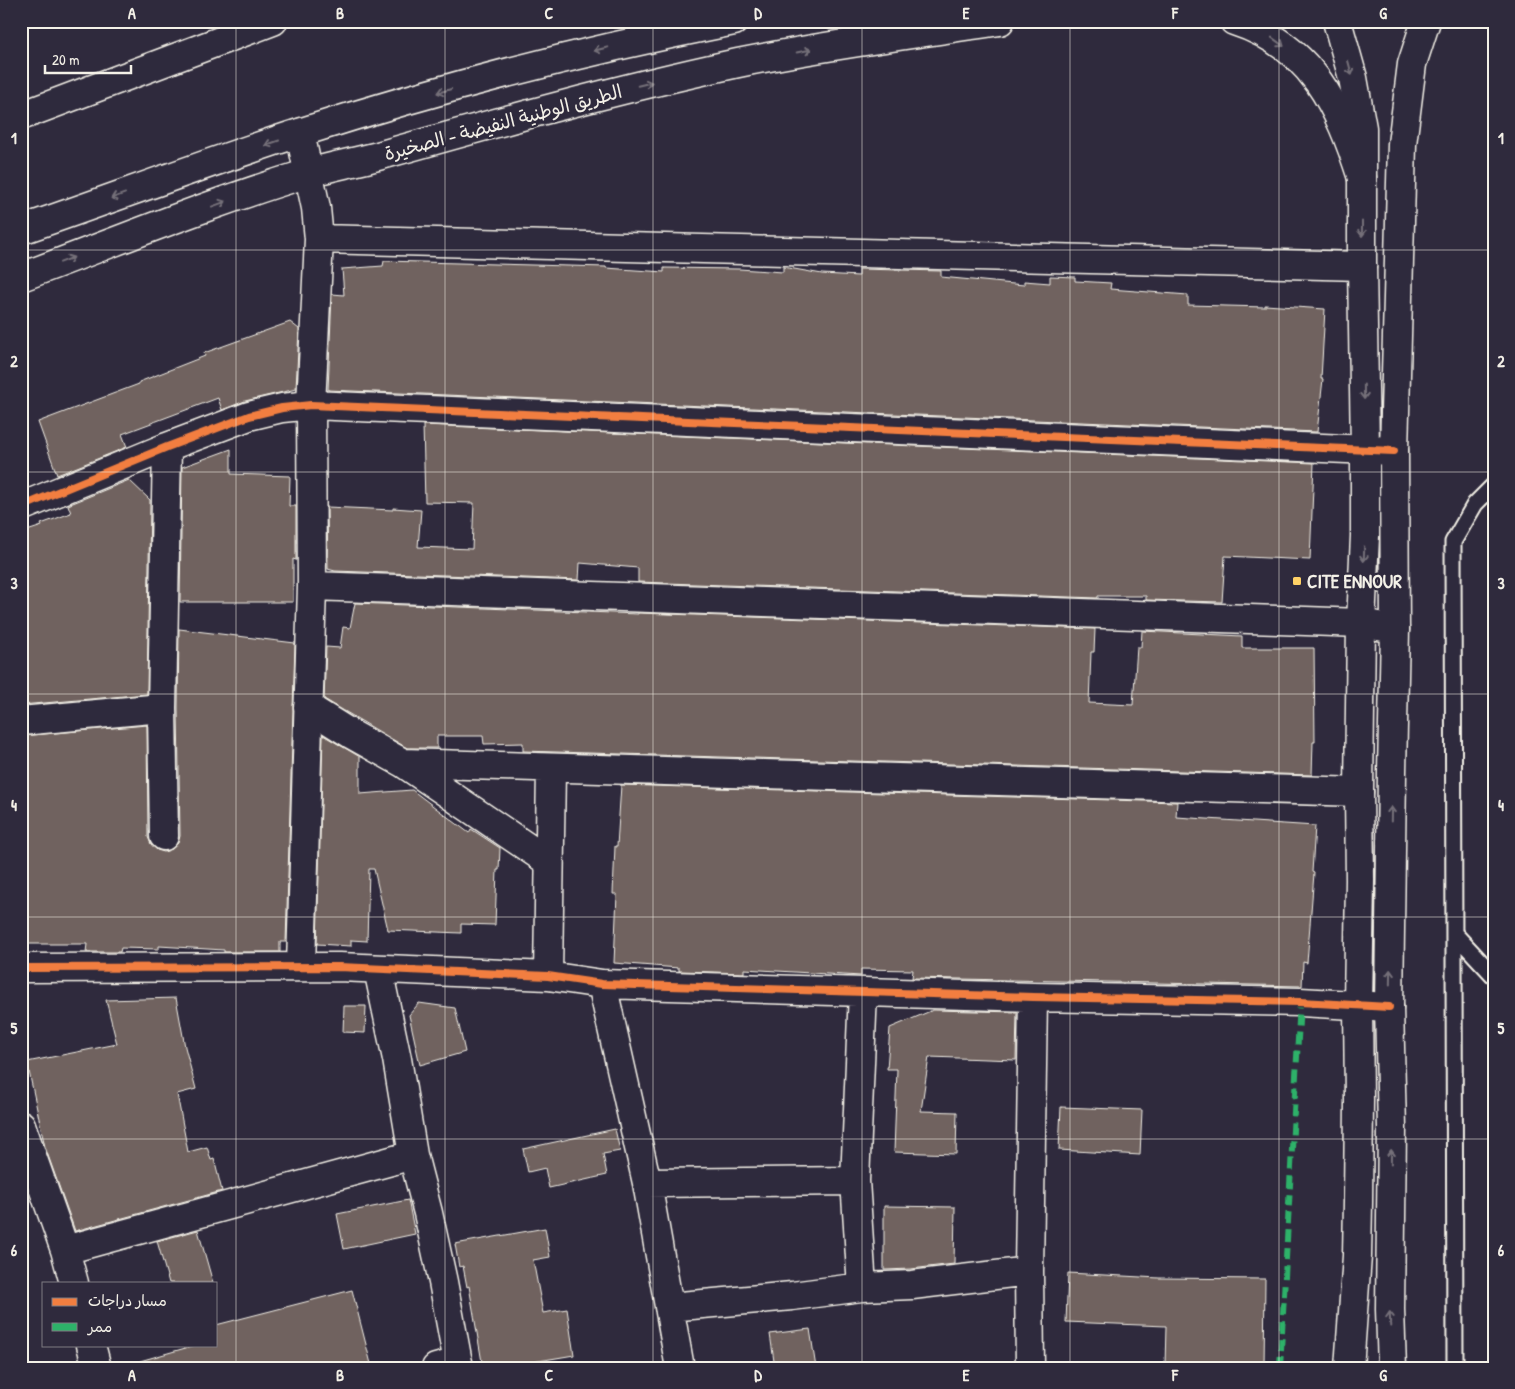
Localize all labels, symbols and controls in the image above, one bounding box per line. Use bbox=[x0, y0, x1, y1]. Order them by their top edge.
text: A bbox=[128, 2, 136, 24]
text: B bbox=[336, 2, 344, 24]
text: C bbox=[545, 2, 554, 24]
text: D bbox=[754, 2, 762, 24]
text: E bbox=[962, 2, 970, 24]
text: F bbox=[1171, 2, 1179, 24]
text: G bbox=[1379, 2, 1387, 24]
one-way arrow bbox=[1271, 37, 1285, 47]
scale bar bbox=[45, 42, 131, 74]
one-way arrow bbox=[593, 45, 609, 54]
one-way arrow bbox=[796, 45, 812, 55]
text: 20 m bbox=[52, 49, 79, 70]
one-way arrow bbox=[1346, 60, 1356, 76]
street label: الطريق الوطنية النفيضة - الصخيرة bbox=[381, 78, 625, 166]
one-way arrow bbox=[636, 79, 652, 88]
one-way arrow bbox=[436, 86, 452, 96]
text: 1 bbox=[11, 127, 17, 149]
text: 1 bbox=[1498, 127, 1504, 149]
one-way arrow bbox=[264, 138, 280, 148]
one-way arrow bbox=[111, 192, 126, 201]
one-way arrow bbox=[211, 199, 226, 208]
one-way arrow bbox=[1357, 221, 1367, 237]
one-way arrow bbox=[59, 255, 74, 264]
text: 2 bbox=[10, 350, 18, 372]
text: 2 bbox=[1497, 350, 1505, 372]
one-way arrow bbox=[1359, 384, 1368, 400]
one-way arrow bbox=[1359, 546, 1369, 562]
place label: CITE ENNOUR bbox=[1307, 568, 1402, 594]
text: 3 bbox=[10, 572, 18, 594]
text: 3 bbox=[1497, 572, 1505, 594]
marker: CITE ENNOUR bbox=[1291, 575, 1303, 587]
text: 4 bbox=[11, 794, 17, 816]
text: 4 bbox=[1498, 794, 1504, 816]
one-way arrow bbox=[1386, 806, 1396, 822]
one-way arrow bbox=[1385, 969, 1394, 985]
text: 5 bbox=[11, 1017, 18, 1039]
text: 5 bbox=[1498, 1017, 1505, 1039]
one-way arrow bbox=[1386, 1149, 1396, 1165]
text: 6 bbox=[11, 1239, 18, 1261]
text: 6 bbox=[1498, 1239, 1505, 1261]
legend bbox=[42, 1282, 218, 1346]
text: مسار دراجات bbox=[88, 1290, 167, 1311]
one-way arrow bbox=[1385, 1311, 1395, 1328]
text: ممر bbox=[86, 1316, 112, 1337]
text: A bbox=[128, 1364, 136, 1386]
text: B bbox=[336, 1364, 344, 1386]
text: C bbox=[545, 1364, 554, 1386]
text: D bbox=[754, 1364, 762, 1386]
text: E bbox=[962, 1364, 970, 1386]
text: F bbox=[1171, 1364, 1179, 1386]
text: G bbox=[1379, 1364, 1387, 1386]

